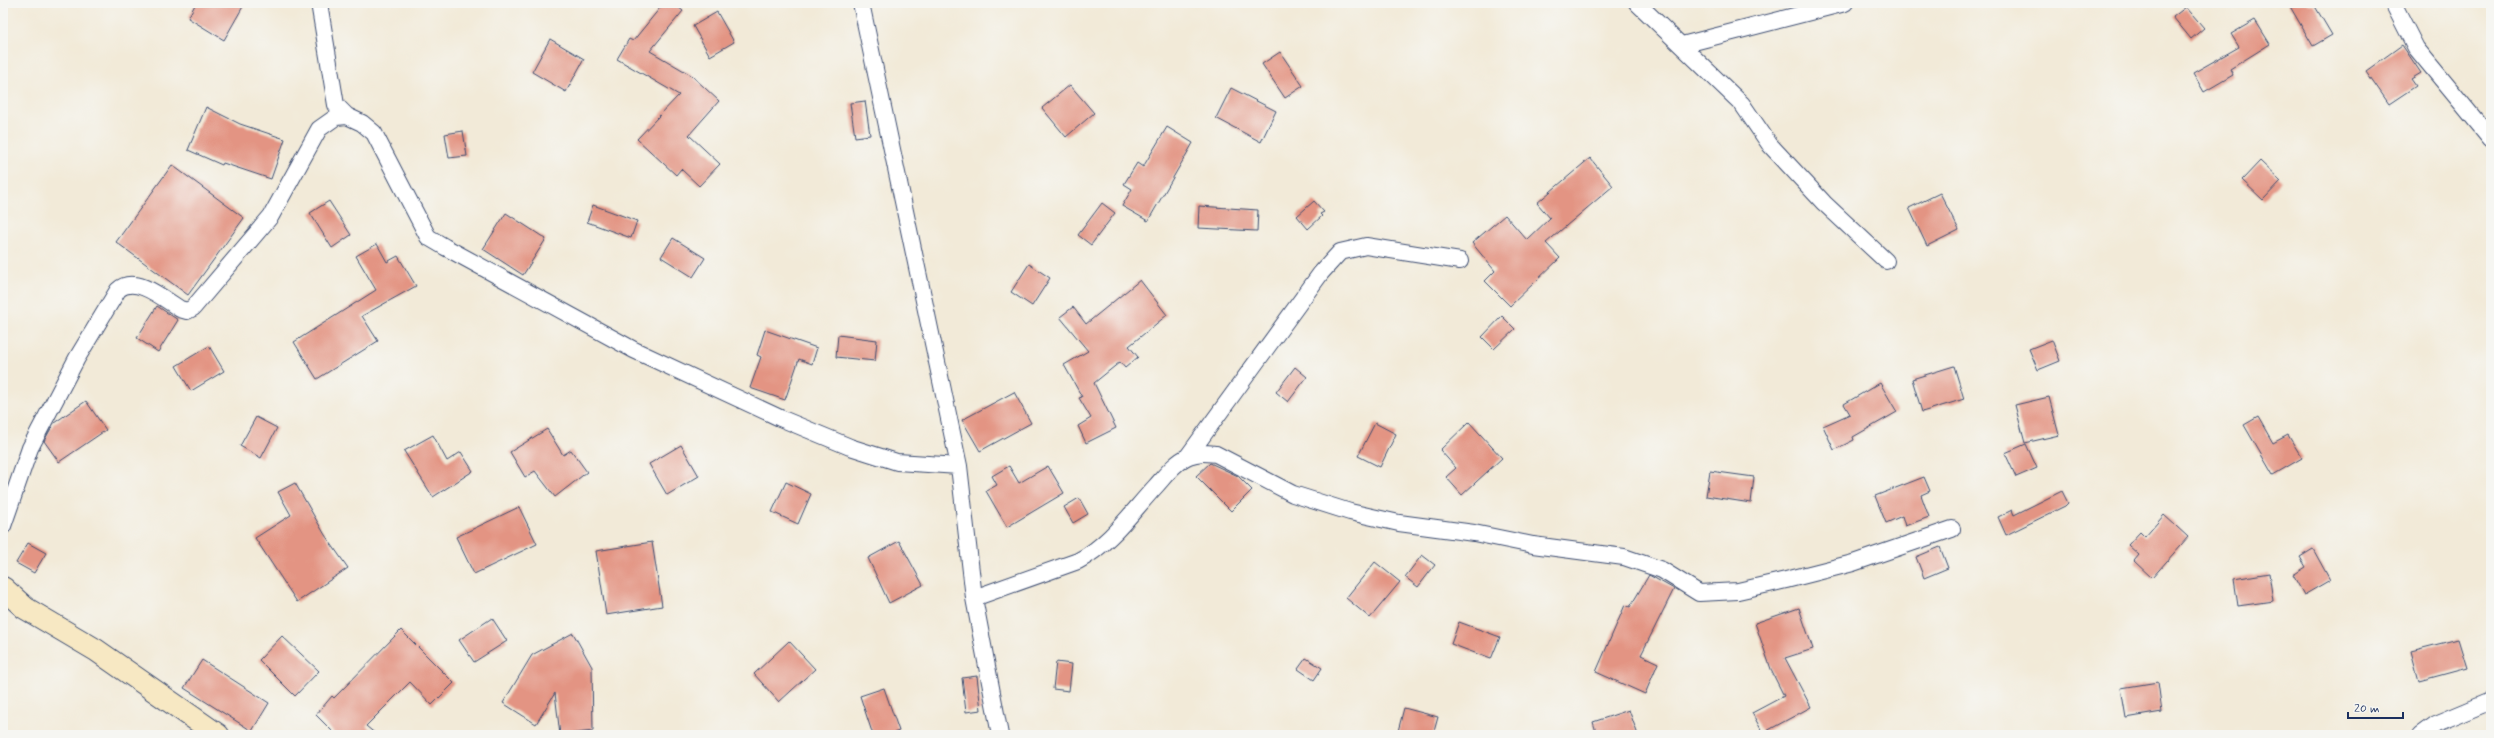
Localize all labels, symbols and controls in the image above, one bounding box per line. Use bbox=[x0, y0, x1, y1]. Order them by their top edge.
scale bar bbox=[2348, 694, 2403, 720]
text: 20 m bbox=[2354, 701, 2380, 717]

